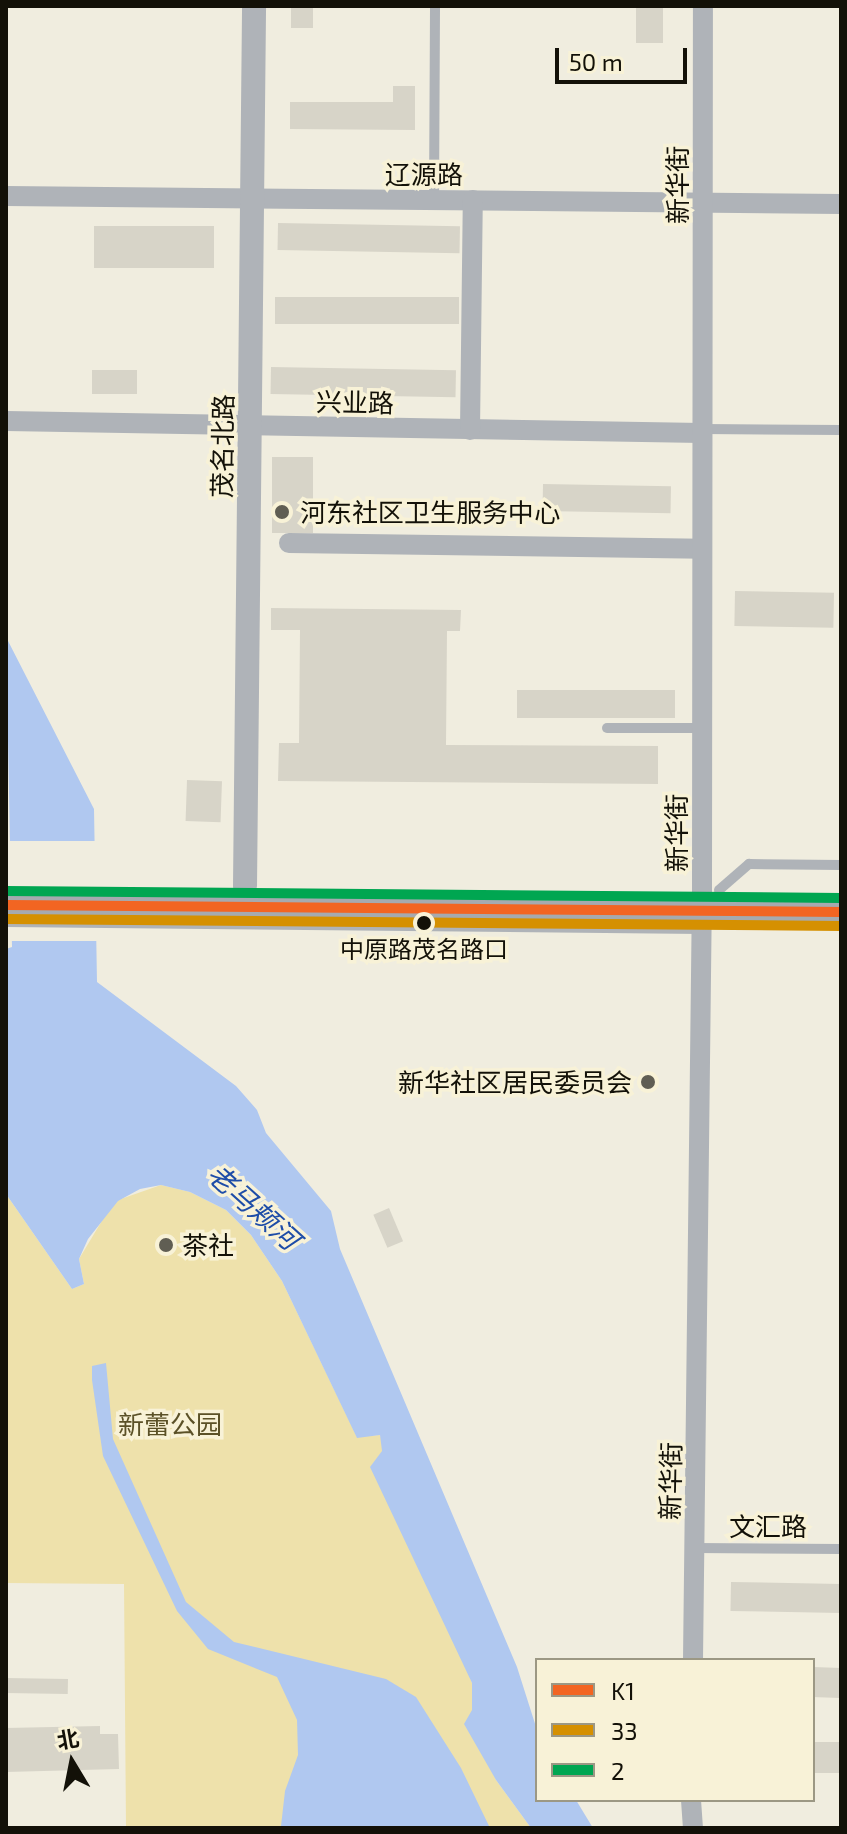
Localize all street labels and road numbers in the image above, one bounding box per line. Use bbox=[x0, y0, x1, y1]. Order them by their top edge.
street label: 新华街 bbox=[661, 146, 693, 224]
street label: 辽源路 bbox=[385, 158, 463, 190]
street label: 兴业路 bbox=[316, 386, 394, 418]
street label: 茂名北路 bbox=[205, 394, 239, 498]
street label: 新华街 bbox=[660, 794, 692, 872]
street label: 新华街 bbox=[654, 1442, 686, 1520]
street label: 文汇路 bbox=[729, 1510, 807, 1542]

